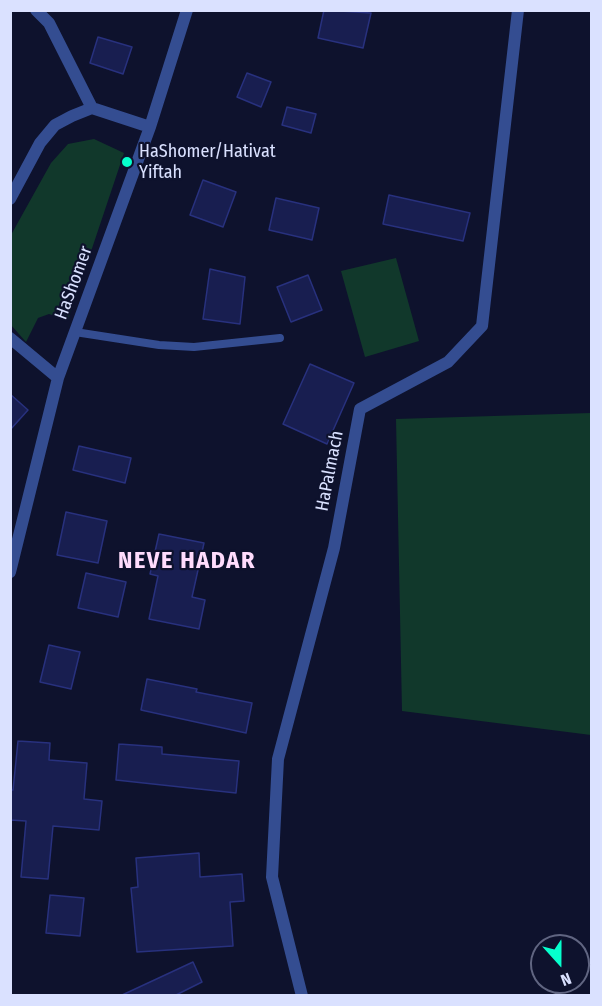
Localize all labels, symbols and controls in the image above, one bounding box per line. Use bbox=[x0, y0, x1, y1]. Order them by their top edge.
place label: HaShomer/Hativat Yiftah bbox=[139, 141, 276, 184]
marker: HaShomer/Hativat Yiftah bbox=[120, 155, 134, 169]
street label: HaShomer bbox=[51, 243, 97, 323]
street label: HaPalmach bbox=[312, 429, 348, 513]
district label: NEVE HADAR bbox=[118, 547, 256, 575]
north arrow bbox=[530, 934, 590, 994]
text: N bbox=[558, 969, 574, 990]

